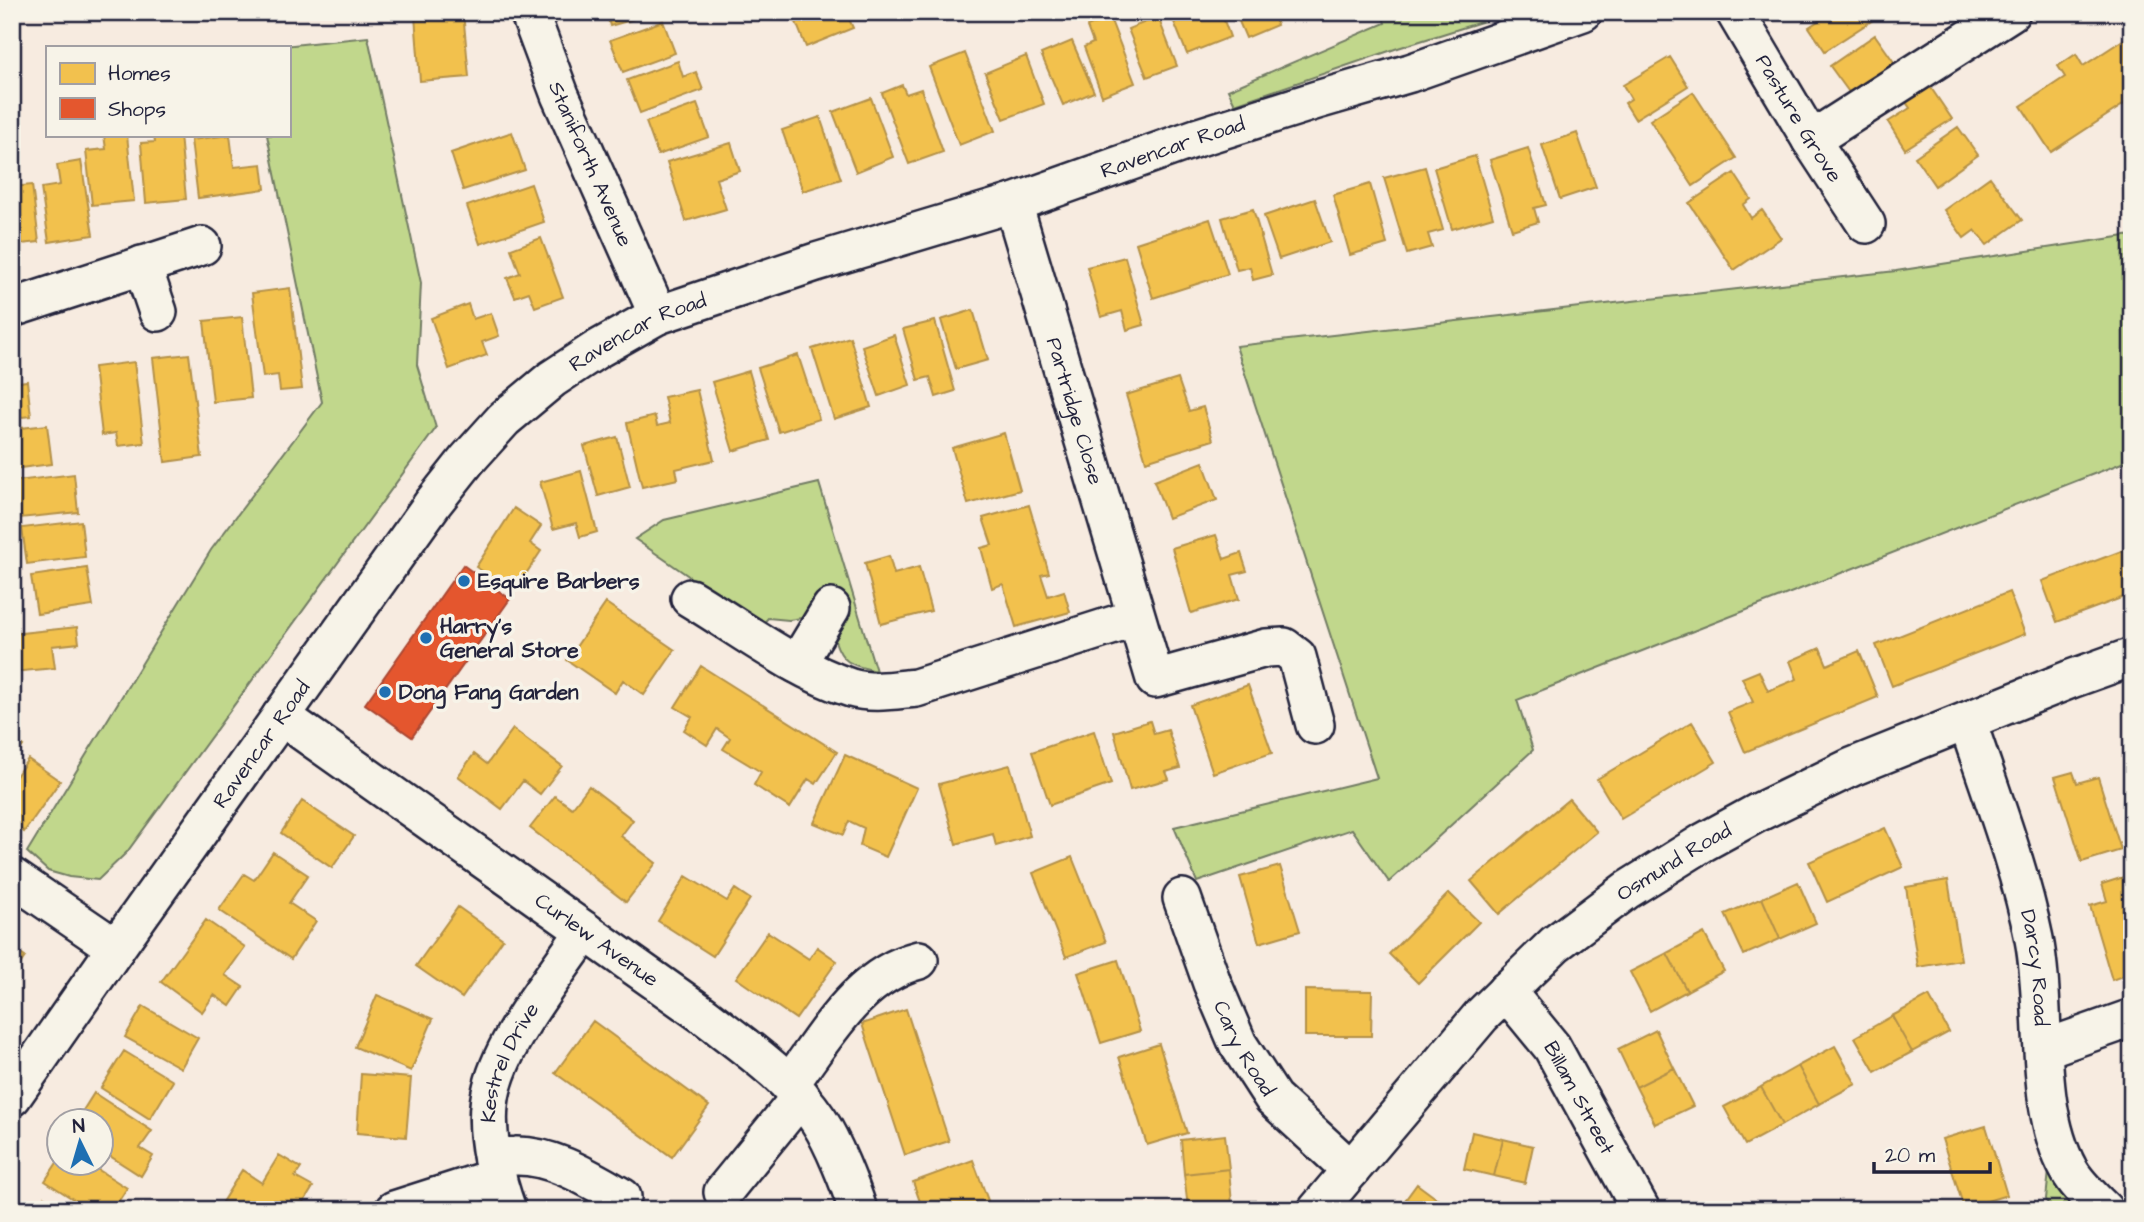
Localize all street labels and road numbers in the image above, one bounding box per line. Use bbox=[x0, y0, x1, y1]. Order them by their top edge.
street label: Pasture Grove bbox=[1748, 49, 1849, 188]
street label: Staniforth Avenue bbox=[541, 77, 640, 251]
street label: Ravencar Road bbox=[1097, 109, 1249, 186]
street label: Ravencar Road bbox=[564, 286, 710, 379]
street label: Partridge Close bbox=[1039, 334, 1110, 488]
street label: Ravencar Road bbox=[206, 674, 317, 814]
street label: Osmund Road bbox=[1611, 816, 1737, 908]
street label: Curlew Avenue bbox=[529, 886, 664, 994]
street label: Darcy Road bbox=[2013, 907, 2056, 1027]
street label: Cary Road bbox=[1206, 996, 1282, 1102]
street label: Kestrel Drive bbox=[474, 997, 546, 1123]
street label: Billam Street bbox=[1536, 1036, 1622, 1160]

